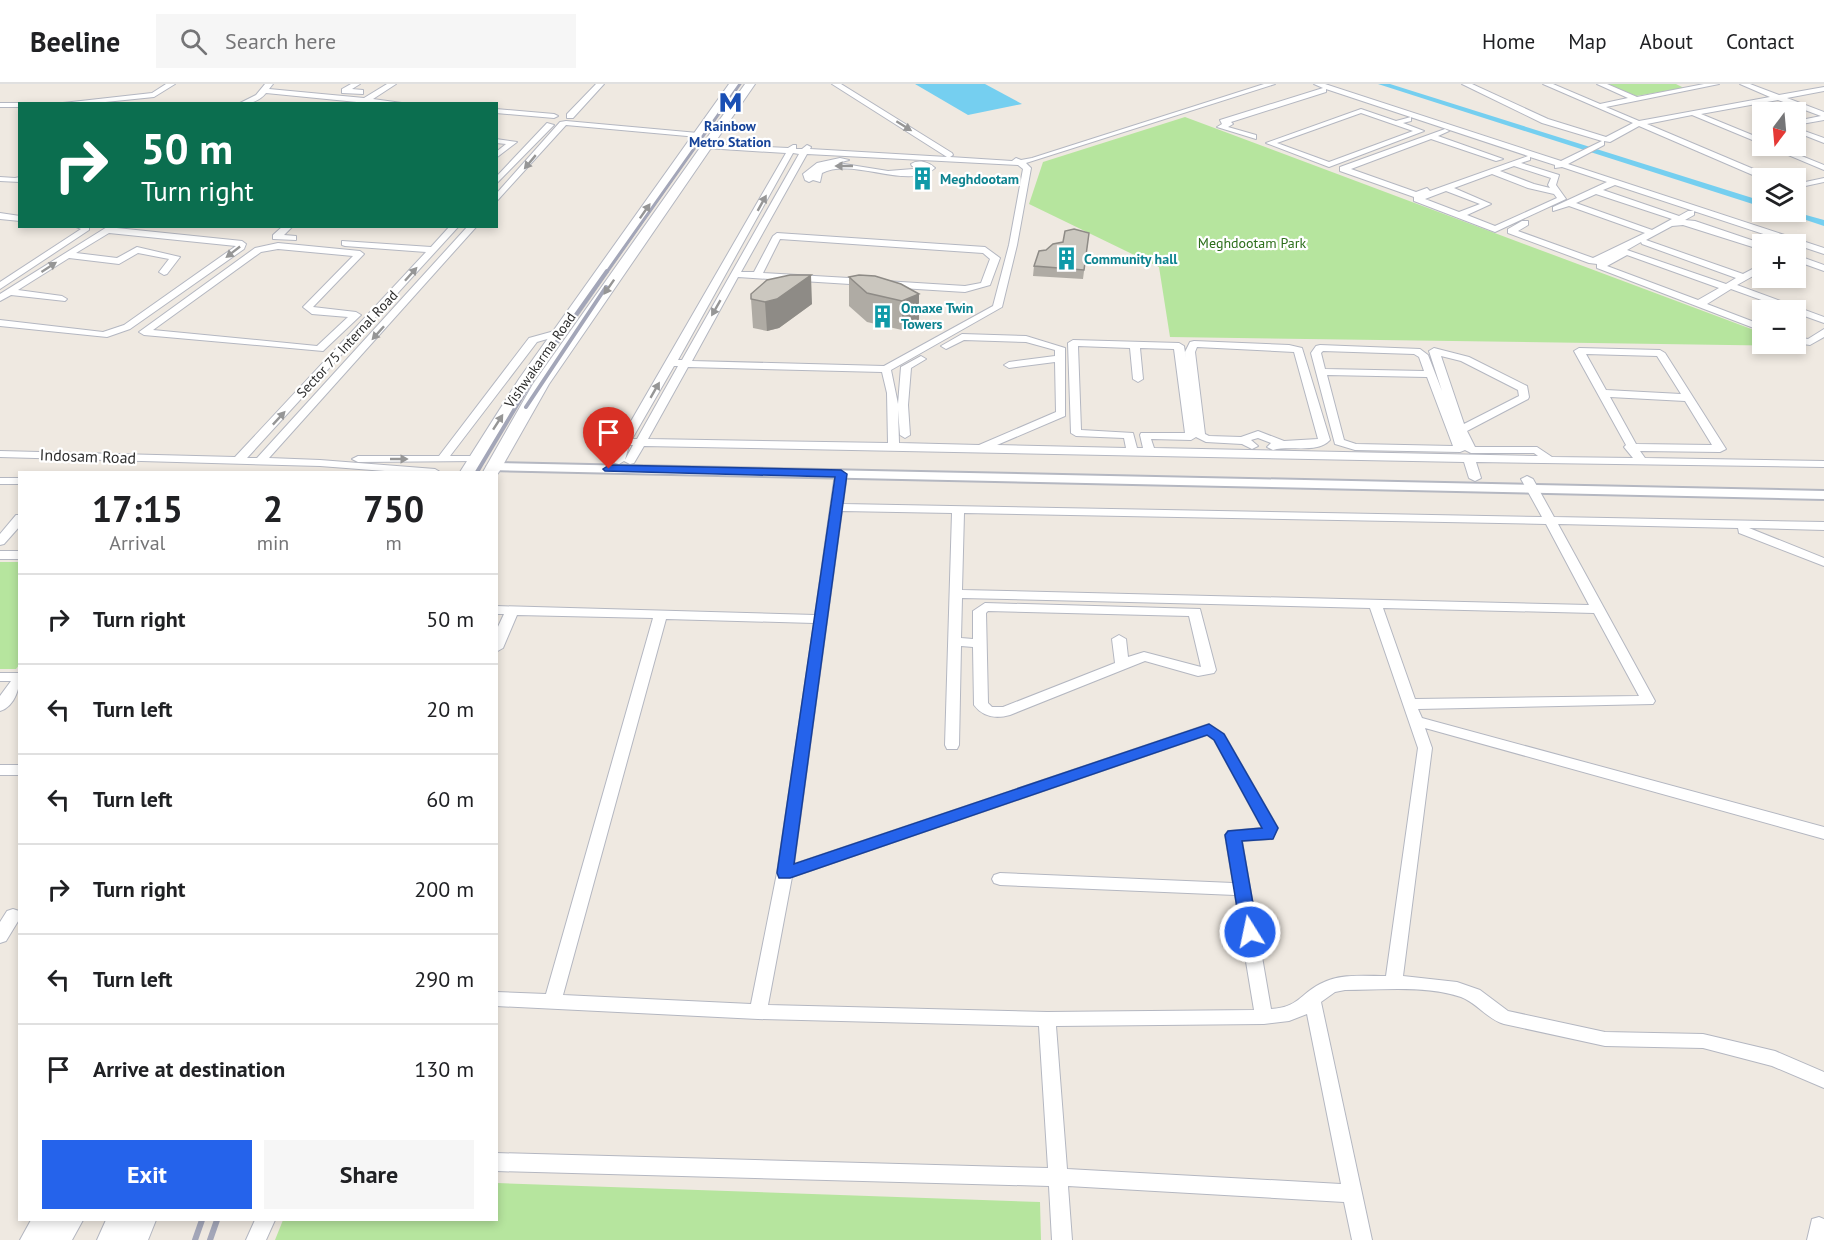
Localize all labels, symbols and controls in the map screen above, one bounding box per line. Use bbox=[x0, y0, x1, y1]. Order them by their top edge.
search box bbox=[156, 14, 576, 68]
text: Beeline bbox=[30, 23, 120, 60]
icon: search bbox=[177, 25, 210, 58]
text: Search here bbox=[225, 27, 336, 55]
text: Home bbox=[1482, 28, 1535, 55]
text: Map bbox=[1568, 28, 1607, 55]
text: About bbox=[1640, 28, 1693, 55]
text: Contact bbox=[1726, 28, 1794, 55]
metro station icon: Rainbow Metro Station bbox=[717, 89, 743, 115]
north arrow bbox=[1752, 102, 1806, 156]
map controls bbox=[1752, 102, 1806, 354]
place label: Rainbow Metro Station bbox=[689, 117, 771, 151]
text: 50 m bbox=[141, 121, 233, 176]
one-way arrow bbox=[895, 121, 912, 132]
icon: right bbox=[42, 126, 120, 204]
one-way arrow bbox=[524, 154, 537, 169]
one-way arrow bbox=[834, 161, 853, 171]
building icon: Meghdootam bbox=[909, 166, 935, 192]
button: layers bbox=[1752, 168, 1806, 222]
place label: Meghdootam bbox=[940, 170, 1019, 188]
text: Turn right bbox=[141, 174, 254, 208]
one-way arrow bbox=[757, 194, 767, 211]
one-way arrow bbox=[639, 203, 651, 219]
park label: Meghdootam Park bbox=[1198, 234, 1306, 252]
button: + bbox=[1752, 234, 1806, 288]
one-way arrow bbox=[225, 245, 241, 258]
building icon: Community hall bbox=[1053, 246, 1079, 272]
place label: Community hall bbox=[1084, 250, 1178, 268]
one-way arrow bbox=[41, 261, 58, 272]
one-way arrow bbox=[404, 267, 417, 282]
one-way arrow bbox=[603, 279, 614, 296]
street label: Sector 75 Internal Road bbox=[292, 286, 402, 402]
place label: Omaxe Twin Towers bbox=[901, 299, 973, 333]
one-way arrow bbox=[711, 300, 721, 317]
button: − bbox=[1752, 300, 1806, 354]
building icon: Omaxe Twin Towers bbox=[870, 303, 896, 329]
street label: Vishwakarma Road bbox=[500, 309, 580, 412]
one-way arrow bbox=[372, 325, 385, 340]
one-way arrow bbox=[649, 382, 660, 398]
pin bbox=[583, 407, 634, 469]
one-way arrow bbox=[272, 410, 286, 425]
one-way arrow bbox=[492, 414, 503, 430]
icon: arrive bbox=[592, 416, 625, 449]
street label: Indosam Road bbox=[39, 444, 137, 468]
one-way arrow bbox=[390, 454, 409, 464]
text: 17:15 bbox=[92, 485, 183, 532]
text: 2 bbox=[263, 485, 283, 532]
text: 750 bbox=[363, 485, 424, 532]
text: Arrival bbox=[109, 530, 165, 556]
text: min bbox=[257, 530, 289, 556]
text: m bbox=[386, 530, 402, 556]
icon: right bbox=[42, 603, 75, 636]
text: Turn right bbox=[93, 605, 185, 633]
text: 50 m bbox=[426, 605, 474, 633]
icon: left bbox=[42, 693, 75, 726]
text: Turn left bbox=[93, 695, 173, 723]
text: 20 m bbox=[426, 695, 474, 723]
icon: left bbox=[42, 783, 75, 816]
text: Turn left bbox=[93, 785, 173, 813]
text: 60 m bbox=[426, 785, 474, 813]
icon: right bbox=[42, 873, 75, 906]
text: Turn right bbox=[93, 875, 185, 903]
text: 200 m bbox=[414, 875, 474, 903]
position arrow bbox=[1218, 900, 1282, 964]
icon: left bbox=[42, 963, 75, 996]
text: Turn left bbox=[93, 965, 173, 993]
text: 290 m bbox=[414, 965, 474, 993]
icon: arrive bbox=[42, 1053, 75, 1086]
text: Arrive at destination bbox=[93, 1055, 285, 1083]
text: 130 m bbox=[414, 1055, 474, 1083]
button: Exit bbox=[42, 1140, 252, 1209]
button: Share bbox=[264, 1140, 474, 1209]

